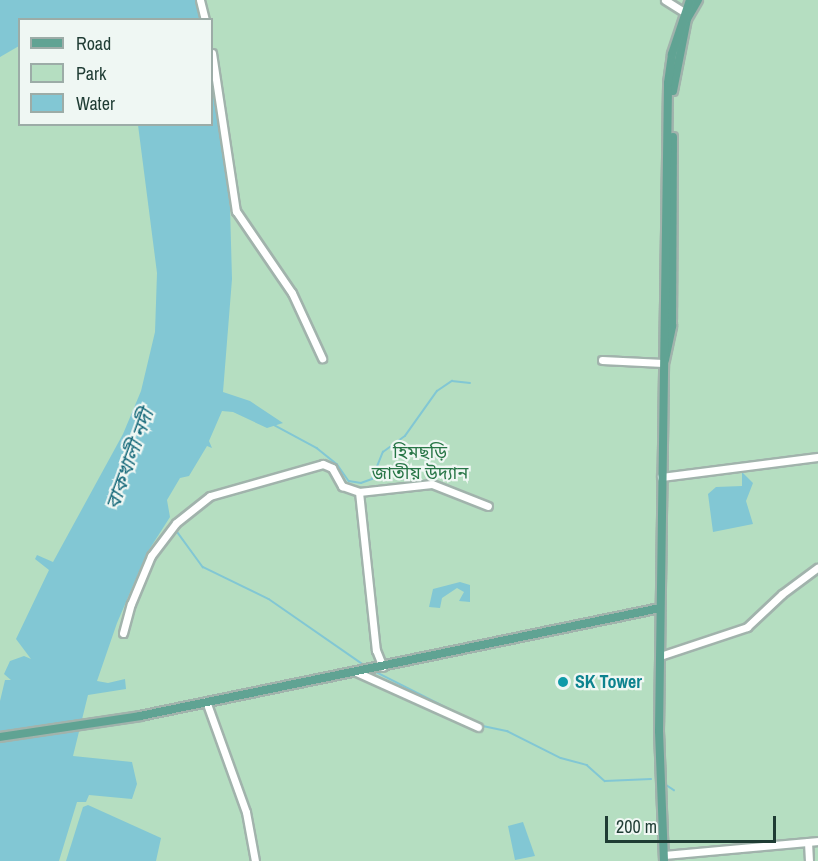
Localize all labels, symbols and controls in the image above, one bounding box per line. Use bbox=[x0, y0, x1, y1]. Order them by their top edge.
legend bbox=[18, 18, 213, 126]
text: Road bbox=[76, 31, 111, 56]
text: Park bbox=[76, 61, 106, 86]
text: Water bbox=[76, 91, 115, 116]
water label: বাকখালী নদী bbox=[100, 406, 158, 512]
park label: হিমছড়ি জাতীয় উদ্যান bbox=[372, 442, 468, 484]
place label: SK Tower bbox=[575, 671, 642, 693]
marker: SK Tower bbox=[556, 675, 570, 689]
scale bar bbox=[608, 804, 779, 842]
text: 200 m bbox=[616, 814, 657, 839]

